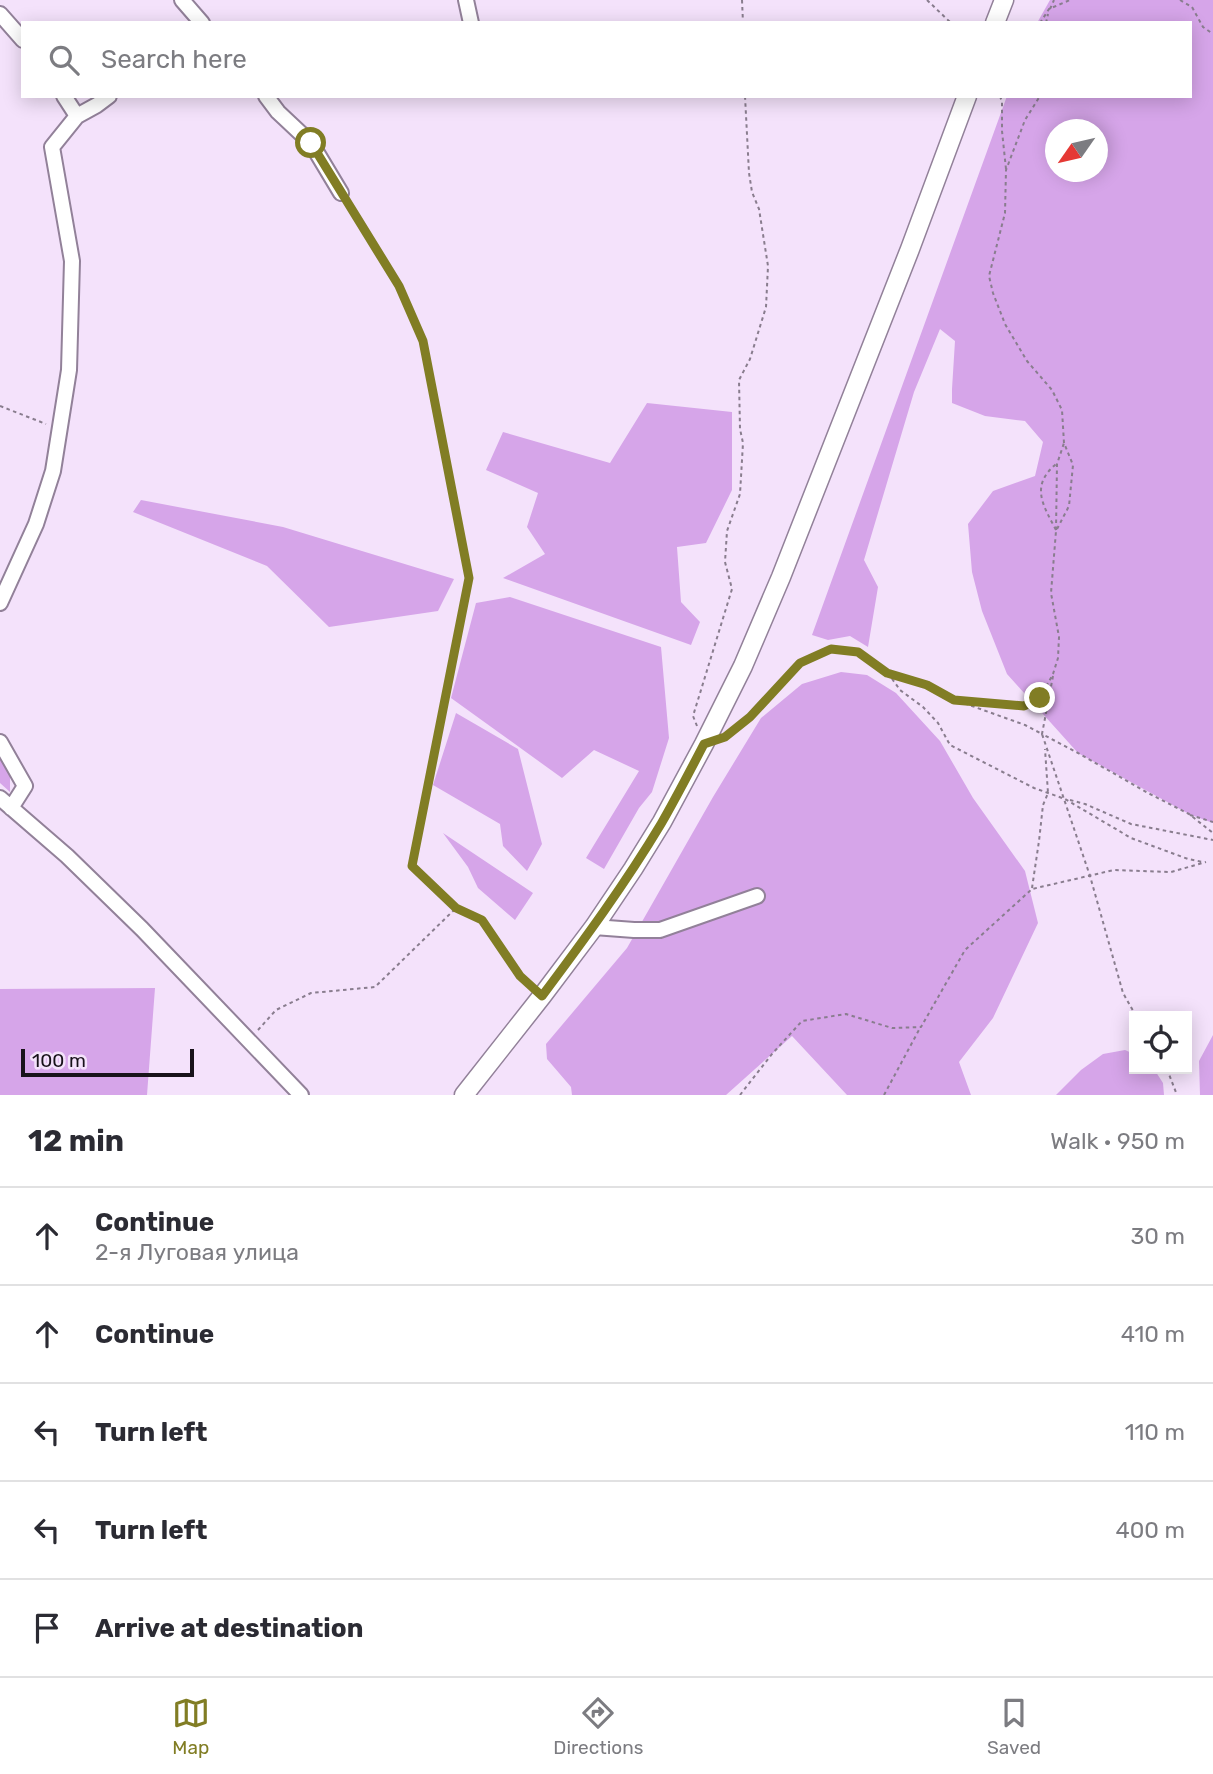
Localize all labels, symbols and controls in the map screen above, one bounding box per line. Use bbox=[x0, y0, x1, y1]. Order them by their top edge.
search box bbox=[21, 21, 1192, 98]
icon: search bbox=[45, 41, 83, 79]
text: Search here bbox=[101, 44, 247, 75]
north arrow bbox=[1045, 119, 1108, 182]
route start bbox=[295, 127, 326, 158]
route end bbox=[1024, 682, 1055, 713]
map controls bbox=[1129, 1011, 1192, 1074]
button: locate bbox=[1129, 1011, 1192, 1074]
scale bar bbox=[21, 1046, 194, 1078]
text: 100 m bbox=[32, 1049, 86, 1072]
text: 12 min bbox=[28, 1123, 124, 1159]
text: Walk · 950 m bbox=[1050, 1127, 1185, 1155]
text: Continue bbox=[95, 1207, 214, 1238]
icon: ahead bbox=[28, 1217, 66, 1255]
text: 30 m bbox=[1130, 1222, 1185, 1250]
text: 2-я Луговая улица bbox=[95, 1238, 299, 1266]
icon: ahead bbox=[28, 1315, 66, 1353]
text: Continue bbox=[95, 1319, 214, 1350]
text: 410 m bbox=[1121, 1320, 1185, 1348]
icon: left bbox=[28, 1413, 66, 1451]
text: Turn left bbox=[95, 1417, 207, 1448]
text: 110 m bbox=[1125, 1418, 1185, 1446]
icon: left bbox=[28, 1511, 66, 1549]
text: Turn left bbox=[95, 1515, 207, 1546]
text: 400 m bbox=[1115, 1516, 1185, 1544]
icon: arrive bbox=[28, 1609, 66, 1647]
text: Arrive at destination bbox=[95, 1613, 363, 1644]
tab: Map bbox=[172, 1694, 210, 1759]
tab: Directions bbox=[553, 1694, 643, 1759]
tab: Saved bbox=[987, 1694, 1041, 1759]

